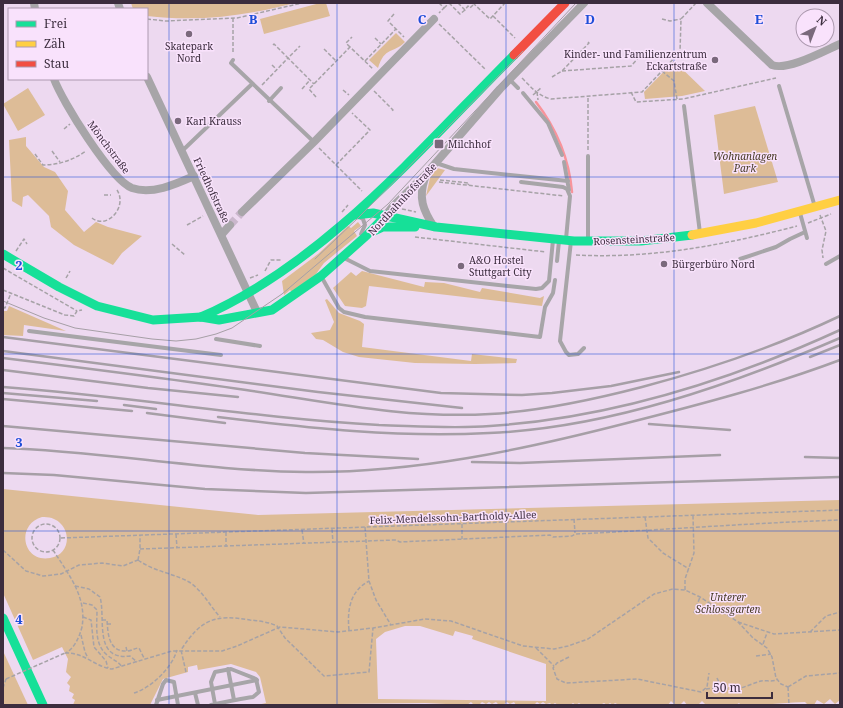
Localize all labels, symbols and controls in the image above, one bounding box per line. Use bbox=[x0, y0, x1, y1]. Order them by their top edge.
legend bbox=[8, 8, 148, 80]
north arrow bbox=[795, 8, 835, 48]
text: B bbox=[249, 10, 258, 28]
text: C bbox=[418, 10, 427, 28]
text: D bbox=[585, 10, 595, 28]
text: E bbox=[755, 10, 764, 28]
text: N bbox=[814, 12, 831, 29]
text: Frei bbox=[44, 15, 67, 32]
marker: Skatepark Nord bbox=[184, 29, 194, 39]
text: Zäh bbox=[44, 35, 66, 52]
place label: Skatepark Nord bbox=[165, 39, 213, 65]
place label: Kinder- und Familienzentrum Eckartstraße bbox=[564, 47, 708, 73]
text: Stau bbox=[44, 55, 70, 72]
marker: Kinder- und Familienzentrum Eckartstraße bbox=[710, 55, 720, 65]
place label: Karl Krauss bbox=[186, 114, 242, 128]
marker: Karl Krauss bbox=[173, 116, 183, 126]
street label: Mönchstraße bbox=[84, 118, 134, 176]
place label: Milchhof bbox=[448, 137, 492, 151]
marker: Milchhof bbox=[433, 138, 445, 150]
park label: Wohnanlagen Park bbox=[713, 149, 777, 175]
street label: Friedhofstraße bbox=[191, 155, 233, 225]
street label: Nordbahnhofstraße bbox=[365, 160, 439, 238]
street label: Rosensteinstraße bbox=[593, 230, 675, 248]
place label: A&O Hostel Stuttgart City bbox=[469, 253, 532, 279]
text: 2 bbox=[15, 256, 23, 274]
place label: Bürgerbüro Nord bbox=[672, 257, 755, 271]
marker: Bürgerbüro Nord bbox=[659, 259, 669, 269]
marker: A&O Hostel Stuttgart City bbox=[456, 261, 466, 271]
text: 3 bbox=[15, 433, 23, 451]
street label: Felix-Mendelssohn-Bartholdy-Allee bbox=[369, 507, 537, 527]
park label: Unterer Schlossgarten bbox=[696, 590, 761, 616]
text: 4 bbox=[15, 610, 23, 628]
scale bar bbox=[707, 674, 772, 700]
text: 50 m bbox=[713, 679, 741, 696]

